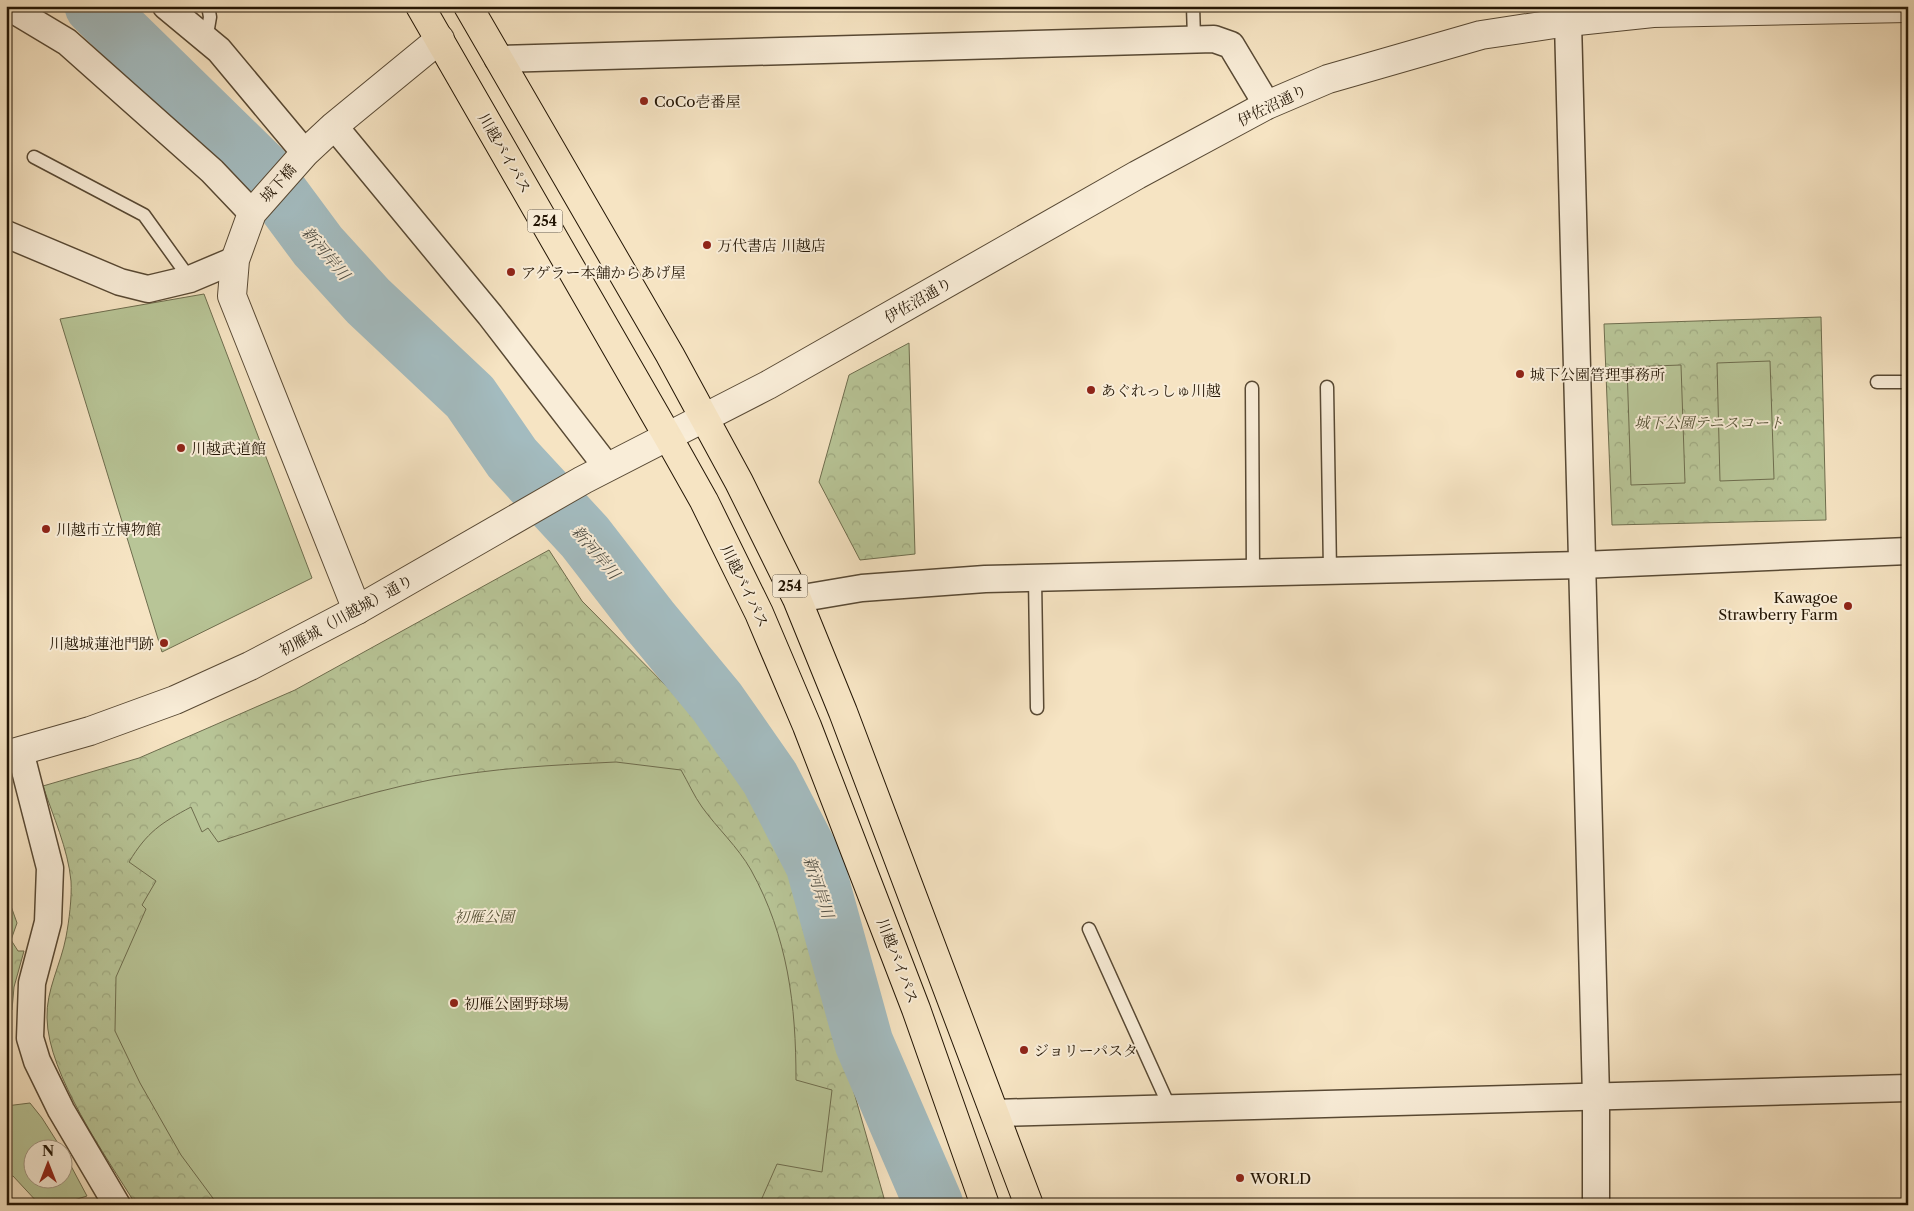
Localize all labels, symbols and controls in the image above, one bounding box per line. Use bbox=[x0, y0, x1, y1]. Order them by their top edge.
street label: 伊佐沼通り bbox=[1234, 80, 1310, 130]
place label: CoCo壱番屋 bbox=[654, 92, 741, 111]
marker: CoCo壱番屋 bbox=[638, 95, 650, 107]
street label: 川越バイパス bbox=[474, 109, 536, 197]
street label: 城下橋 bbox=[256, 160, 300, 206]
road number: 254 bbox=[528, 210, 562, 232]
water label: 新河岸川 bbox=[298, 222, 356, 285]
place label: 万代書店 川越店 bbox=[717, 236, 826, 255]
marker: 万代書店 川越店 bbox=[701, 239, 713, 251]
place label: アゲラー本舗からあげ屋 bbox=[521, 263, 686, 282]
marker: アゲラー本舗からあげ屋 bbox=[505, 266, 517, 278]
street label: 伊佐沼通り bbox=[881, 273, 955, 327]
place label: 城下公園管理事務所 bbox=[1530, 365, 1665, 384]
marker: 城下公園管理事務所 bbox=[1514, 368, 1526, 380]
place label: あぐれっしゅ川越 bbox=[1101, 381, 1221, 400]
marker: あぐれっしゅ川越 bbox=[1085, 384, 1097, 396]
park label: 城下公園テニスコート bbox=[1634, 413, 1784, 432]
place label: 川越武道館 bbox=[191, 439, 266, 458]
marker: 川越武道館 bbox=[175, 442, 187, 454]
place label: 川越市立博物館 bbox=[56, 520, 161, 539]
water label: 新河岸川 bbox=[568, 521, 626, 584]
marker: 川越市立博物館 bbox=[40, 523, 52, 535]
street label: 川越バイパス bbox=[717, 542, 773, 630]
street label: 初雁城（川越城）通り bbox=[276, 570, 416, 660]
road number: 254 bbox=[772, 574, 808, 598]
place label: Kawagoe Strawberry Farm bbox=[1718, 588, 1838, 624]
marker: Kawagoe Strawberry Farm bbox=[1842, 600, 1854, 612]
place label: 川越城蓮池門跡 bbox=[49, 634, 154, 653]
marker: 川越城蓮池門跡 bbox=[158, 637, 170, 649]
water label: 新河岸川 bbox=[800, 853, 839, 922]
park label: 初雁公園 bbox=[454, 907, 517, 926]
street label: 川越バイパス bbox=[873, 916, 923, 1006]
place label: 初雁公園野球場 bbox=[464, 994, 569, 1013]
marker: 初雁公園野球場 bbox=[448, 997, 460, 1009]
place label: ジョリーパスタ bbox=[1034, 1041, 1138, 1060]
marker: ジョリーパスタ bbox=[1018, 1044, 1030, 1056]
north arrow bbox=[22, 1138, 72, 1188]
text: N bbox=[42, 1142, 54, 1160]
place label: WORLD bbox=[1249, 1169, 1311, 1188]
marker: WORLD bbox=[1234, 1172, 1246, 1184]

